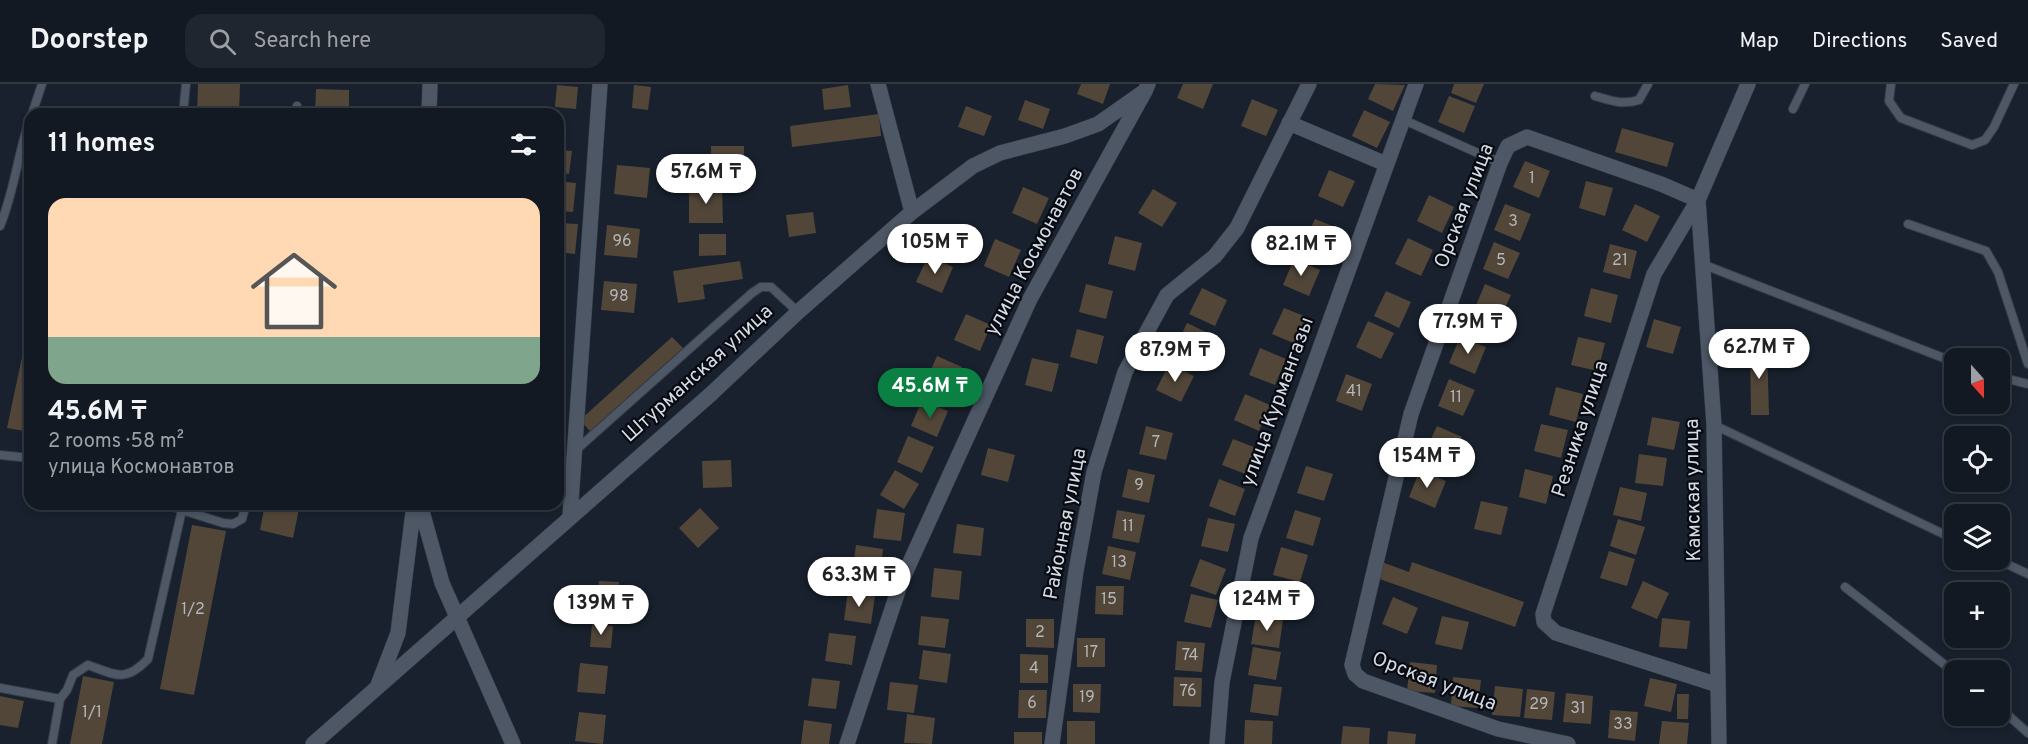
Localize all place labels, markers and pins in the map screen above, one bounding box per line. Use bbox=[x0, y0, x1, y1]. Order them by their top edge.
pin: 57.6M ₸ bbox=[651, 154, 761, 205]
pin: 105M ₸ bbox=[886, 224, 984, 275]
pin: 82.1M ₸ bbox=[1246, 226, 1356, 277]
pin: 77.9M ₸ bbox=[1413, 304, 1523, 355]
pin: 62.7M ₸ bbox=[1704, 329, 1814, 380]
pin: 87.9M ₸ bbox=[1120, 332, 1230, 383]
pin: 45.6M ₸ bbox=[875, 368, 985, 419]
pin: 154M ₸ bbox=[1378, 438, 1476, 489]
pin: 63.3M ₸ bbox=[804, 557, 914, 608]
pin: 124M ₸ bbox=[1218, 581, 1316, 632]
pin: 139M ₸ bbox=[552, 585, 650, 636]

